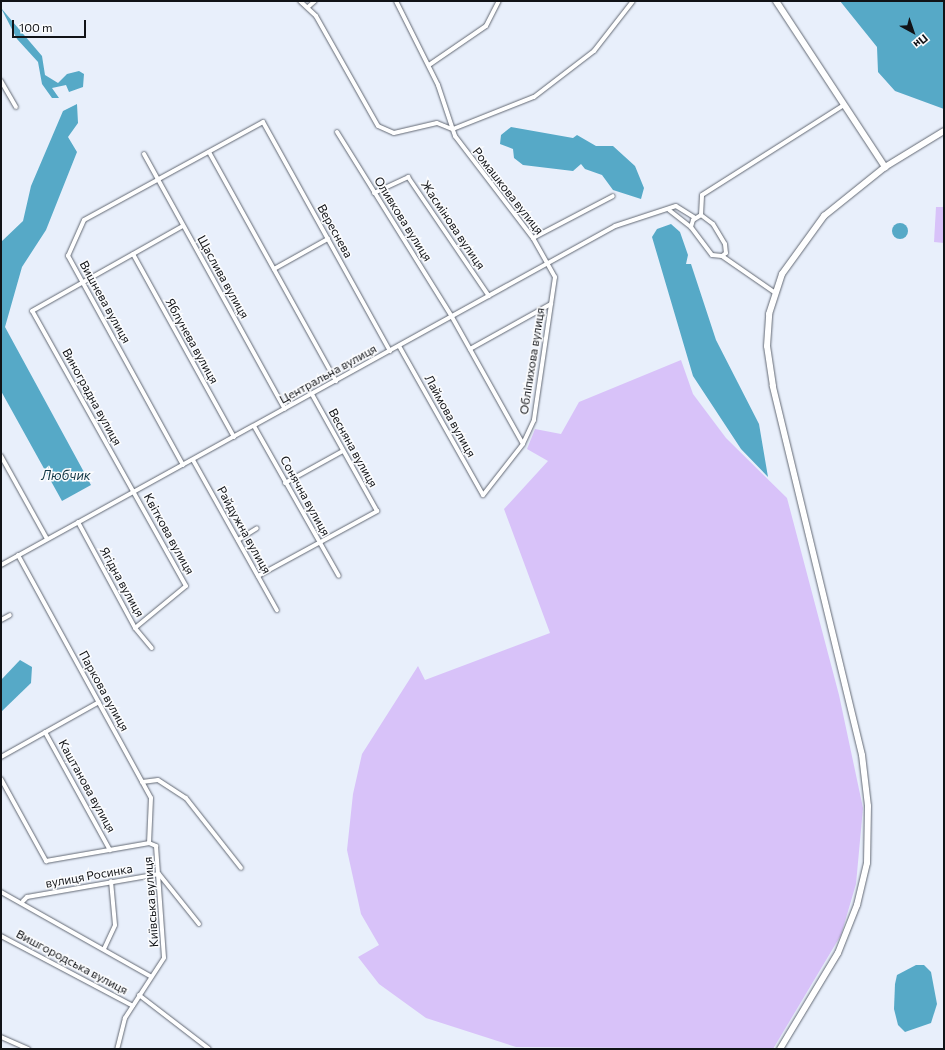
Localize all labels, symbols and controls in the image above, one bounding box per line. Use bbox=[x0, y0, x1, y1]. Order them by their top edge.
scale bar bbox=[14, 12, 88, 38]
north arrow bbox=[893, 12, 933, 52]
text: 100 m bbox=[19, 20, 53, 34]
text: Пн bbox=[911, 32, 931, 51]
street label: Ромашкова вулиця bbox=[470, 145, 546, 237]
street label: Оливкова вулиця bbox=[371, 174, 435, 264]
street label: Жасмінова вулиця bbox=[418, 178, 488, 272]
street label: Вереснева bbox=[314, 202, 356, 260]
street label: Щаслива вулиця bbox=[194, 233, 252, 321]
street label: Вишнева вулиця bbox=[76, 258, 134, 346]
street label: Яблунева вулиця bbox=[163, 296, 221, 386]
street label: Обліпихова вулиця bbox=[516, 306, 548, 416]
street label: Центральна вулиця bbox=[277, 341, 379, 407]
street label: Виноградна вулиця bbox=[59, 346, 125, 448]
street label: Лаймова вулиця bbox=[421, 372, 479, 460]
street label: Весняна вулиця bbox=[325, 406, 381, 490]
street label: Сонячна вулиця bbox=[277, 453, 333, 539]
water label: Любчик bbox=[41, 467, 91, 483]
street label: Райдужна вулиця bbox=[214, 484, 274, 576]
street label: Квіткова вулиця bbox=[141, 491, 197, 577]
street label: Ягідна вулиця bbox=[97, 544, 147, 620]
street label: Паркова вулиця bbox=[76, 648, 132, 734]
street label: Каштанова вулиця bbox=[55, 737, 119, 835]
street label: Київська вулиця bbox=[141, 856, 161, 948]
street label: вулиця Росинка bbox=[44, 861, 134, 891]
street label: Вишгородська вулиця bbox=[14, 926, 130, 998]

